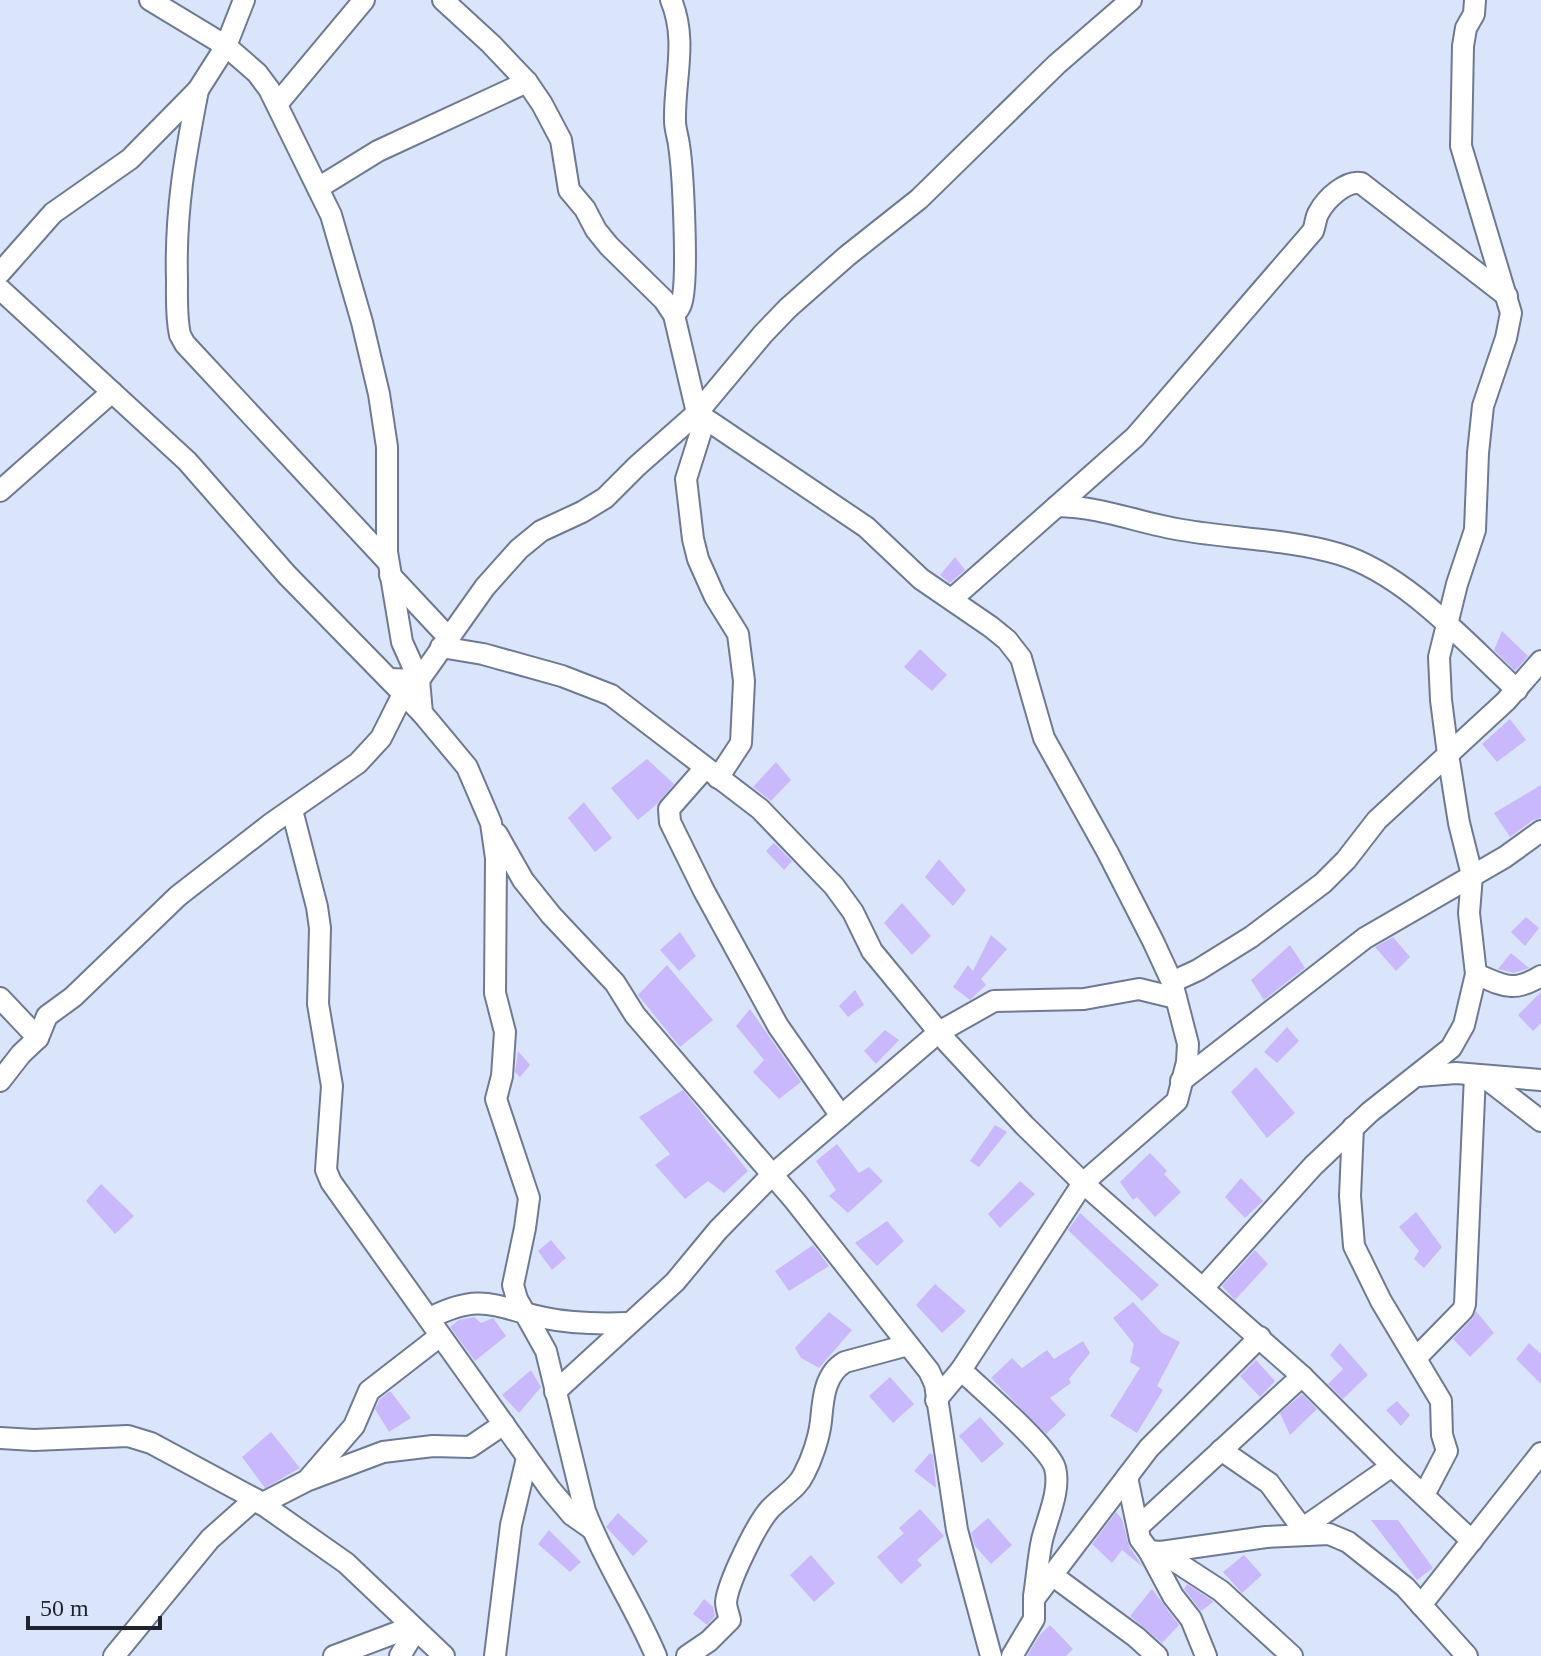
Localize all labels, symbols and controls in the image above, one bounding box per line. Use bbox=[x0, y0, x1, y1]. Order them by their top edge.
scale bar bbox=[28, 1580, 160, 1630]
text: 50 m bbox=[40, 1595, 89, 1621]

